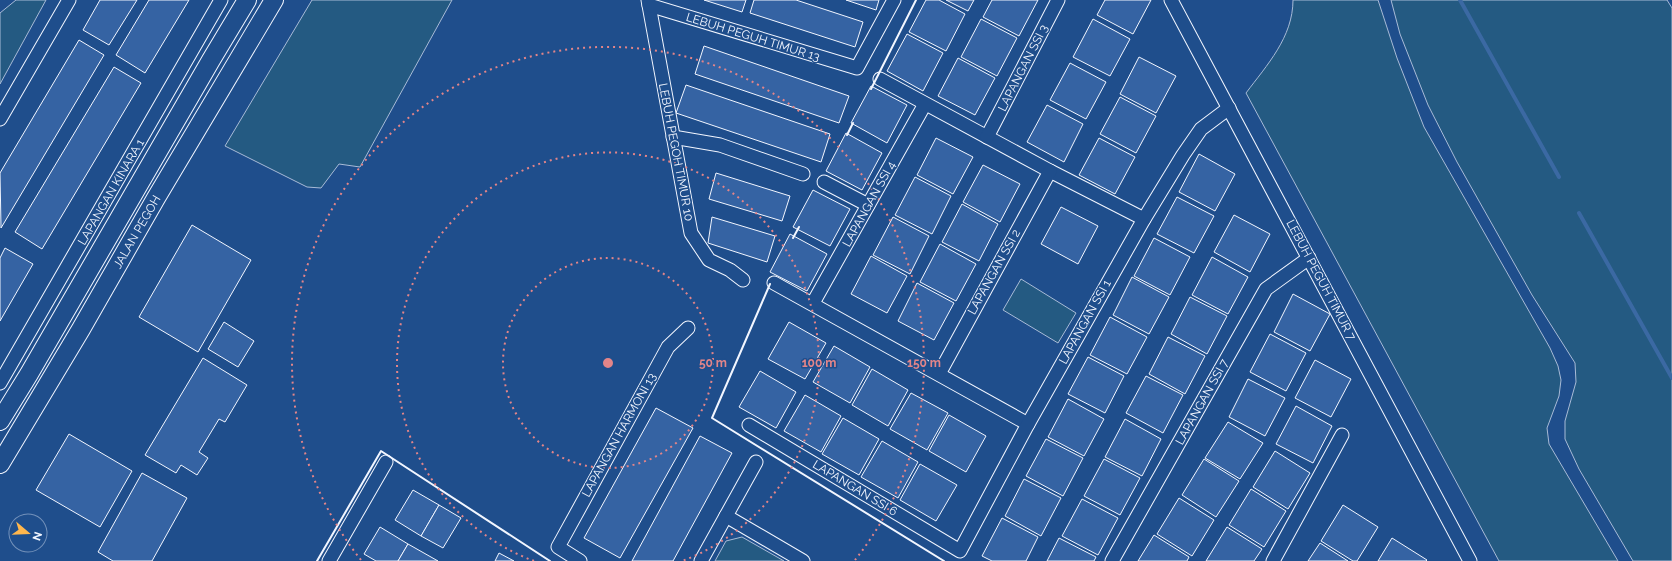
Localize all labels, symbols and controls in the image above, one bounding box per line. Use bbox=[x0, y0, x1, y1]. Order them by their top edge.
street label: LEBUH PEGUH TIMUR 13 bbox=[684, 10, 822, 64]
street label: LAPANGAN SSI 3 bbox=[995, 22, 1051, 114]
street label: LEBUH PEGOH TIMUR 10 bbox=[656, 82, 696, 222]
street label: LAPANGAN KINARA 1 bbox=[75, 136, 147, 248]
street label: LAPANGAN SSI 4 bbox=[840, 158, 898, 249]
street label: JALAN PEGOH bbox=[110, 193, 164, 271]
street label: LEBUH PEGUH TIMUR 7 bbox=[1283, 217, 1359, 343]
street label: LAPANGAN SSI 2 bbox=[965, 227, 1023, 317]
street label: LAPANGAN SSI 1 bbox=[1056, 277, 1114, 367]
centre of rings bbox=[601, 356, 615, 370]
text: 50 m bbox=[699, 356, 727, 370]
text: 100 m bbox=[802, 356, 836, 370]
text: 150 m bbox=[907, 356, 941, 370]
street label: LAPANGAN SSI 7 bbox=[1173, 356, 1232, 447]
street label: LAPANGAN HARMONI 13 bbox=[579, 371, 659, 499]
street label: LAPANGAN SSI 6 bbox=[810, 457, 900, 519]
north arrow bbox=[8, 513, 48, 553]
text: N bbox=[29, 530, 44, 542]

